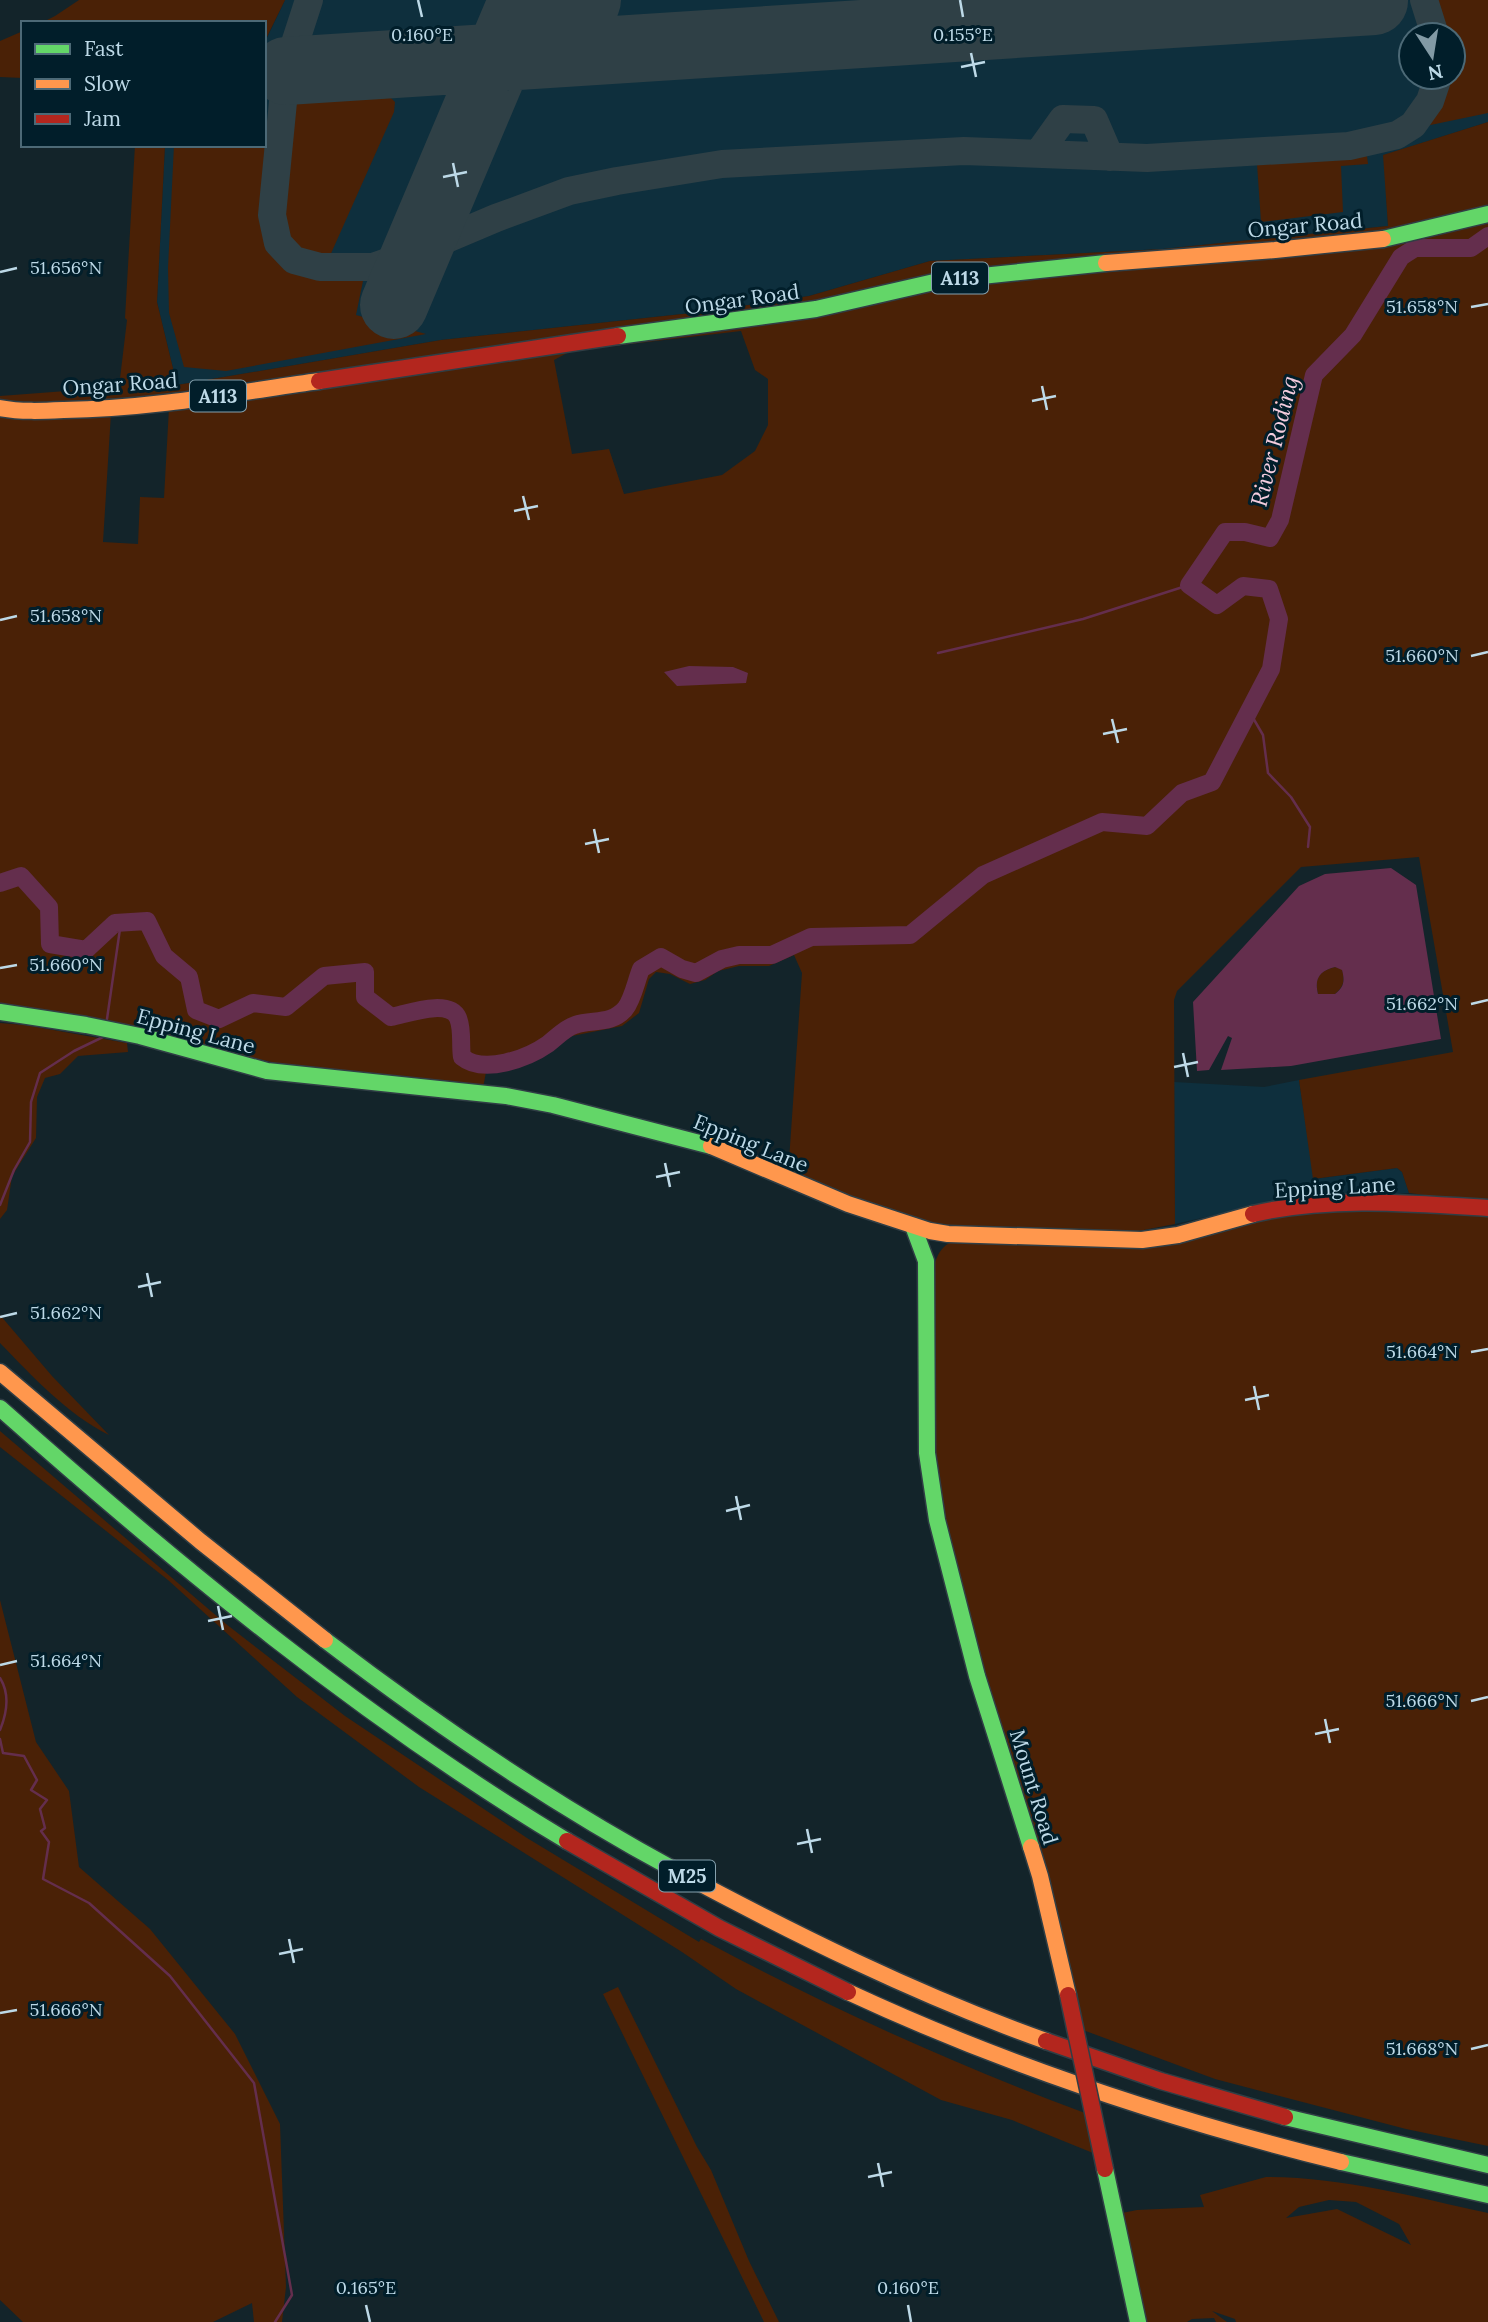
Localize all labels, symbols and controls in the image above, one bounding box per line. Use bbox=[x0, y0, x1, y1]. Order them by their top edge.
legend bbox=[21, 21, 266, 147]
north arrow bbox=[1397, 21, 1467, 91]
text: 0.160°E bbox=[391, 23, 453, 46]
text: 0.155°E bbox=[933, 23, 993, 46]
text: Fast bbox=[84, 35, 124, 62]
text: N bbox=[1426, 59, 1445, 86]
text: Slow bbox=[84, 70, 131, 97]
text: Jam bbox=[83, 105, 121, 132]
street label: Ongar Road bbox=[1246, 207, 1364, 243]
text: 51.656°N bbox=[30, 256, 102, 279]
road number: A113 bbox=[932, 262, 988, 294]
street label: Ongar Road bbox=[683, 278, 801, 320]
text: 51.658°N bbox=[1386, 295, 1458, 318]
street label: Ongar Road bbox=[62, 367, 178, 401]
water label: River Roding bbox=[1244, 373, 1304, 509]
road number: A113 bbox=[190, 380, 246, 412]
text: 51.658°N bbox=[30, 604, 102, 627]
text: 51.660°N bbox=[1385, 644, 1459, 667]
text: 51.660°N bbox=[29, 953, 103, 976]
text: 51.662°N bbox=[1386, 992, 1458, 1015]
street label: Epping Lane bbox=[134, 1002, 258, 1060]
street label: Epping Lane bbox=[690, 1108, 812, 1178]
street label: Epping Lane bbox=[1274, 1170, 1396, 1204]
text: 51.662°N bbox=[30, 1301, 102, 1324]
text: 51.664°N bbox=[1386, 1340, 1458, 1363]
text: 51.664°N bbox=[30, 1649, 102, 1672]
text: 51.666°N bbox=[1386, 1689, 1458, 1712]
street label: Mount Road bbox=[1004, 1726, 1064, 1848]
road number: M25 bbox=[659, 1860, 715, 1892]
text: 51.666°N bbox=[30, 1998, 102, 2021]
text: 51.668°N bbox=[1386, 2037, 1458, 2060]
text: 0.165°E bbox=[336, 2276, 396, 2299]
text: 0.160°E bbox=[877, 2276, 939, 2299]

